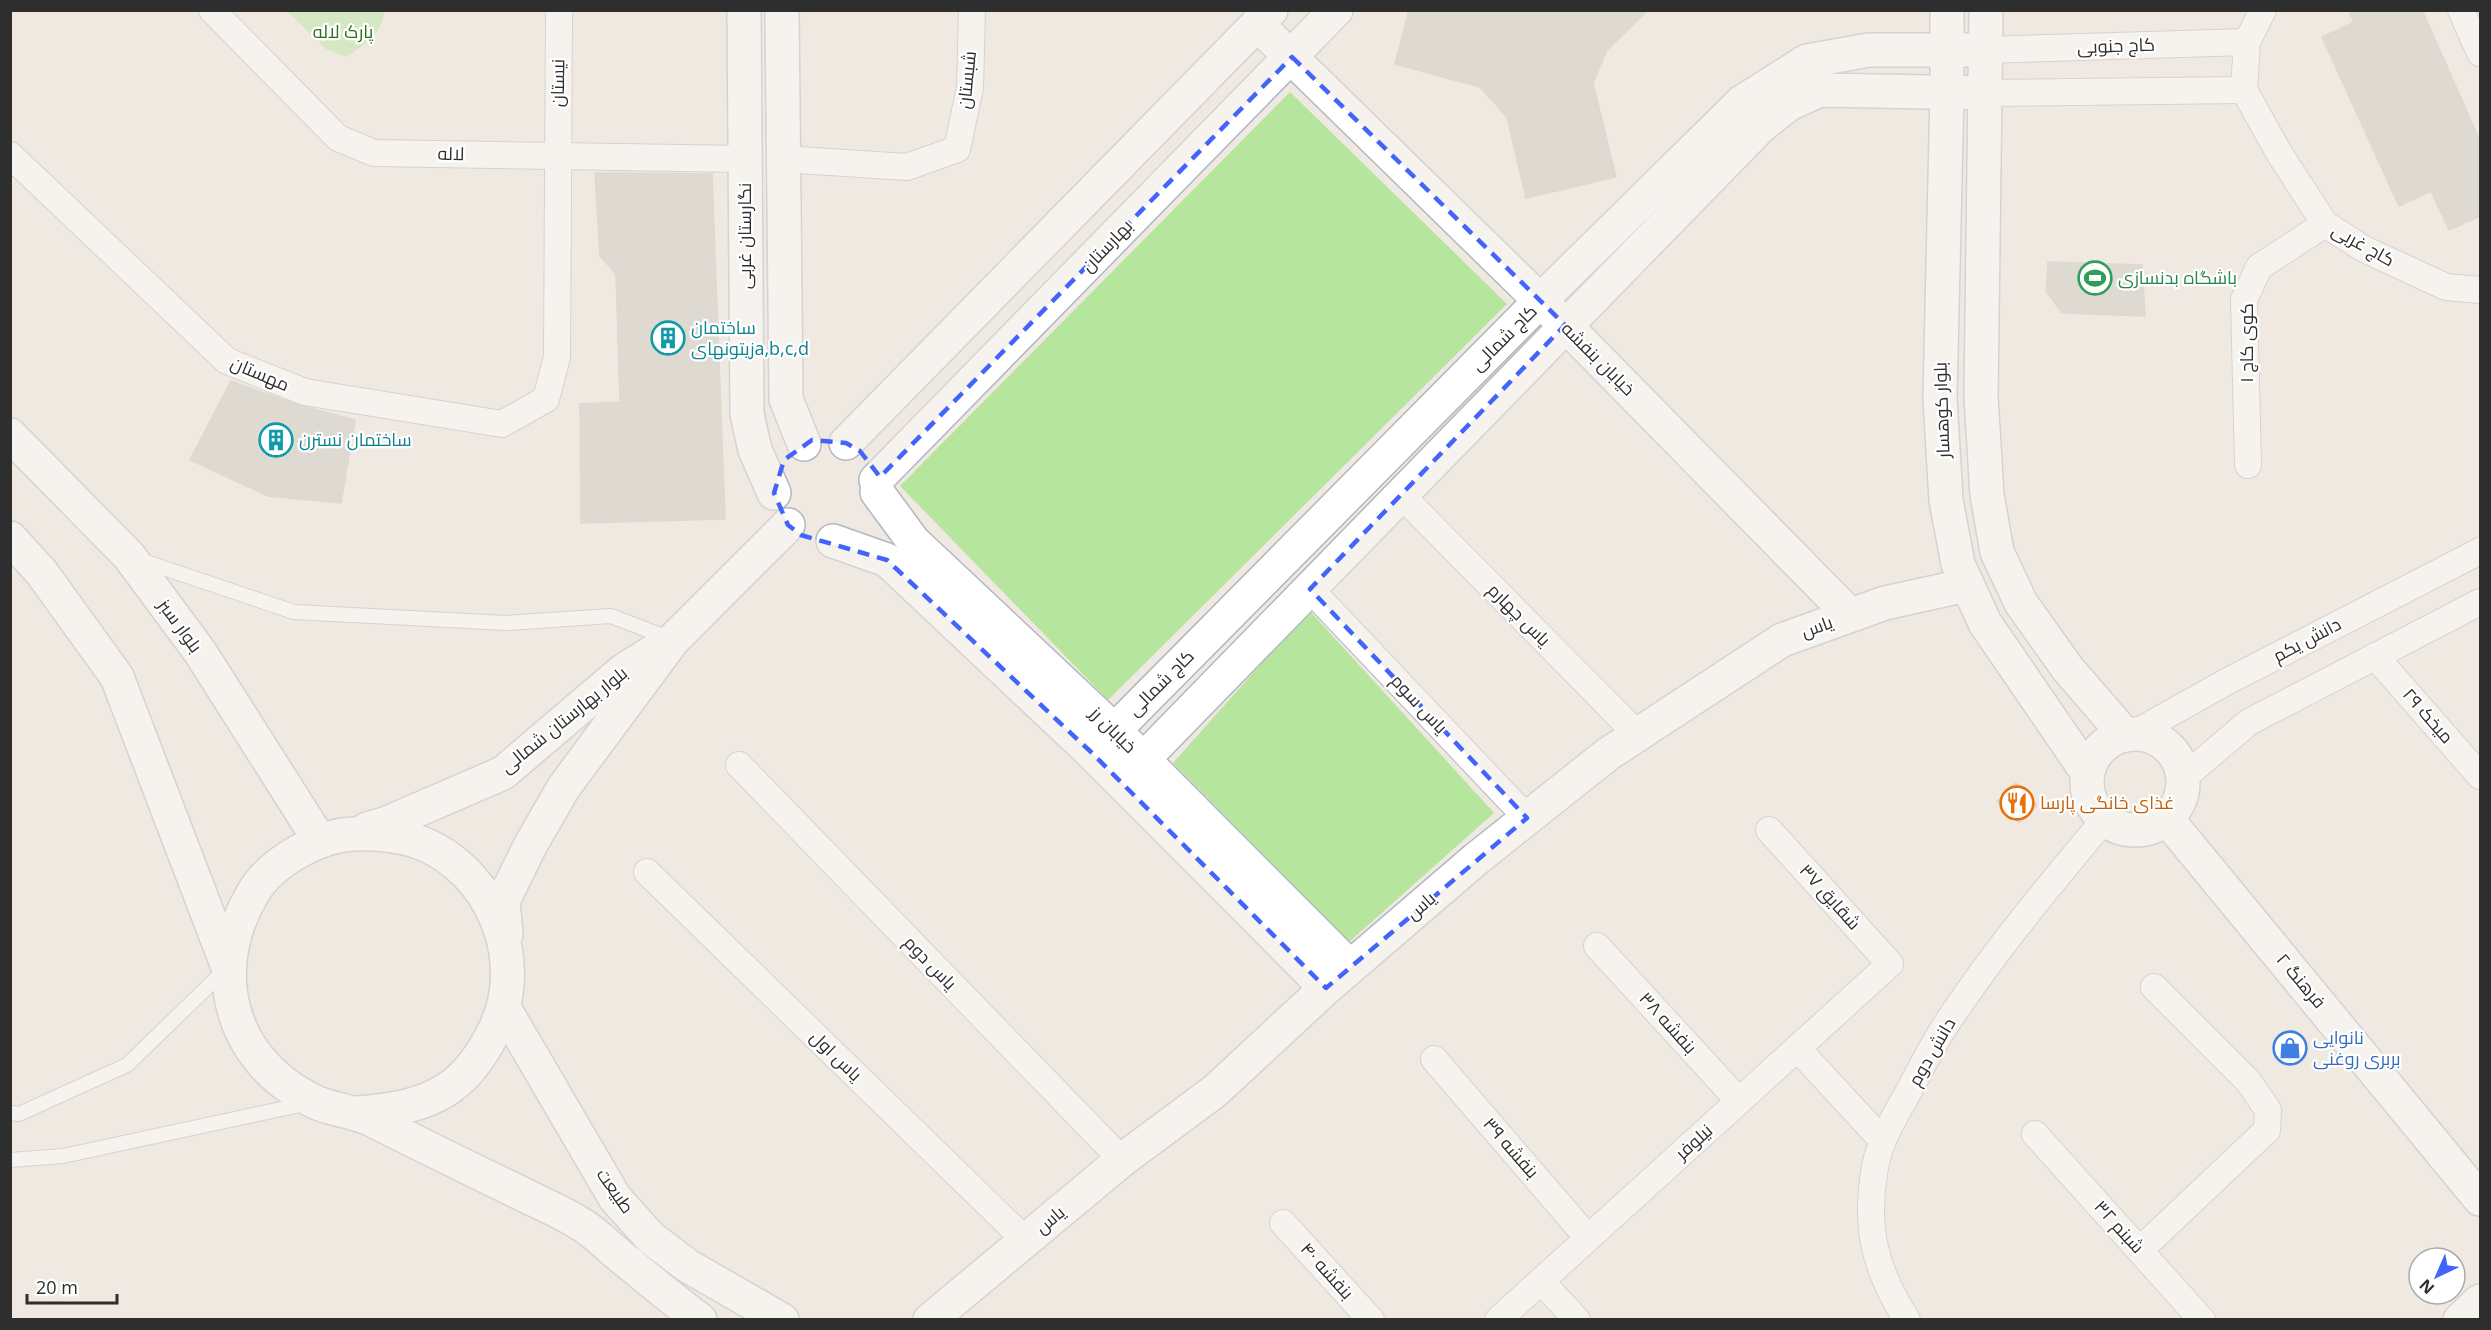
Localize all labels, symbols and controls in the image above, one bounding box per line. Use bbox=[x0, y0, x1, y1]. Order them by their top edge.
park label: پارک لاله bbox=[313, 19, 373, 44]
street label: کاج جنوبی bbox=[2077, 32, 2155, 59]
street label: شبستان bbox=[951, 50, 981, 110]
street label: نیستان bbox=[545, 59, 569, 107]
street label: لاله bbox=[437, 141, 465, 165]
street label: نگارستان غربی bbox=[732, 183, 756, 289]
street label: بهارستان bbox=[1075, 214, 1137, 277]
street label: کاج غربی bbox=[2327, 217, 2399, 272]
sports icon: باشگاه بدنسازی bbox=[2077, 260, 2113, 296]
place label: باشگاه بدنسازی bbox=[2118, 265, 2237, 289]
street label: کاج شمالی bbox=[1465, 299, 1542, 376]
street label: کوی کاج ۱ bbox=[2234, 303, 2259, 383]
place label: ساختمان زیتونهایa,b,c,d bbox=[691, 315, 809, 360]
street label: خیابان بنفشه bbox=[1557, 316, 1641, 400]
building icon: ساختمان زیتونهایa,b,c,d bbox=[650, 320, 686, 356]
street label: مهستان bbox=[227, 350, 293, 396]
street label: بلوار کوهسار bbox=[1927, 361, 1955, 460]
building icon: ساختمان نسترن bbox=[258, 422, 294, 458]
place label: ساختمان نسترن bbox=[299, 427, 412, 451]
street label: یاس چهارم bbox=[1482, 578, 1557, 652]
street label: بلوار سبز bbox=[153, 593, 208, 657]
street label: یاس bbox=[1798, 609, 1836, 643]
street label: دانش یکم bbox=[2268, 611, 2345, 668]
street label: کاج شمالی bbox=[1122, 644, 1199, 721]
street label: بلوار بهارستان شمالی bbox=[495, 660, 632, 778]
street label: یاس سوم bbox=[1385, 668, 1454, 739]
street label: میخک ۲۹ bbox=[2398, 683, 2459, 748]
street label: خیابان رز bbox=[1084, 700, 1142, 758]
restaurant icon: غذای خانگی پارسا bbox=[1999, 785, 2035, 821]
place label: غذای خانگی پارسا bbox=[2040, 790, 2174, 815]
street label: شقایق ۳۷ bbox=[1794, 858, 1867, 935]
street label: یاس bbox=[1400, 886, 1440, 925]
street label: یاس دوم bbox=[898, 930, 963, 995]
street label: فرهنگ ۲ bbox=[2272, 948, 2332, 1013]
street label: بنفشه ۳۸ bbox=[1635, 986, 1703, 1058]
street label: دانش دوم bbox=[1902, 1013, 1961, 1091]
street label: یاس اول bbox=[806, 1025, 868, 1086]
place label: نانوایی بربری روغنی bbox=[2313, 1025, 2401, 1070]
shop icon: نانوایی بربری روغنی bbox=[2272, 1030, 2308, 1066]
street label: بنفشه ۳۹ bbox=[1479, 1112, 1545, 1183]
street label: نیلوفر bbox=[1669, 1118, 1717, 1165]
street label: طبیعت bbox=[592, 1163, 640, 1218]
street label: شبنم ۳۲ bbox=[2089, 1195, 2150, 1259]
street label: یاس bbox=[1029, 1200, 1069, 1239]
street label: بنفشه ۴۰ bbox=[1296, 1237, 1360, 1304]
north arrow bbox=[2407, 1246, 2467, 1306]
scale bar bbox=[27, 1267, 117, 1305]
text: N bbox=[2414, 1274, 2439, 1299]
text: 20 m bbox=[36, 1275, 78, 1299]

